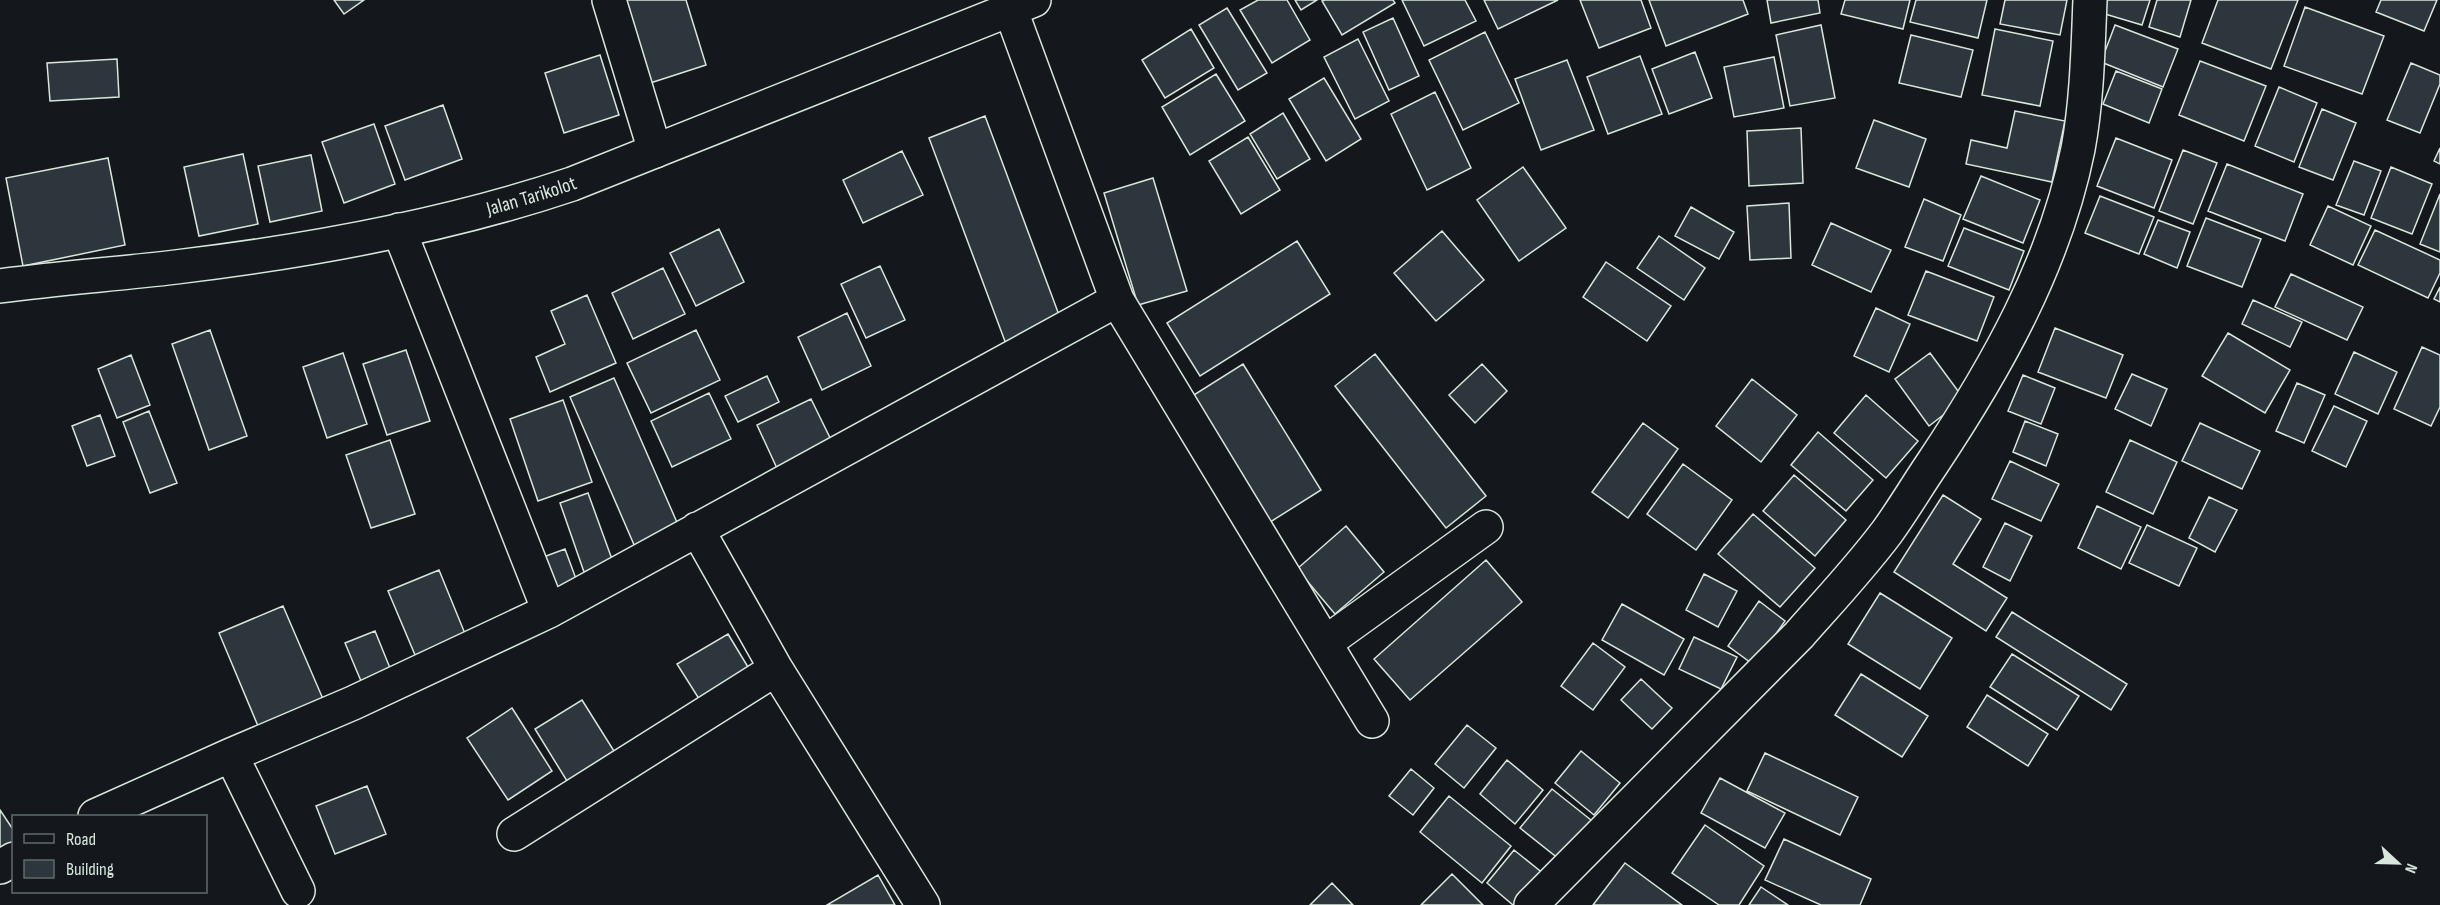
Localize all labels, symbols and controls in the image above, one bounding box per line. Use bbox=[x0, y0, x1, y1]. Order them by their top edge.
street label: Jalan Tarikolot bbox=[483, 171, 580, 221]
legend bbox=[12, 815, 207, 893]
text: Road bbox=[66, 829, 96, 850]
north arrow bbox=[2368, 833, 2428, 893]
text: Building bbox=[66, 859, 114, 880]
text: N bbox=[2400, 861, 2421, 876]

